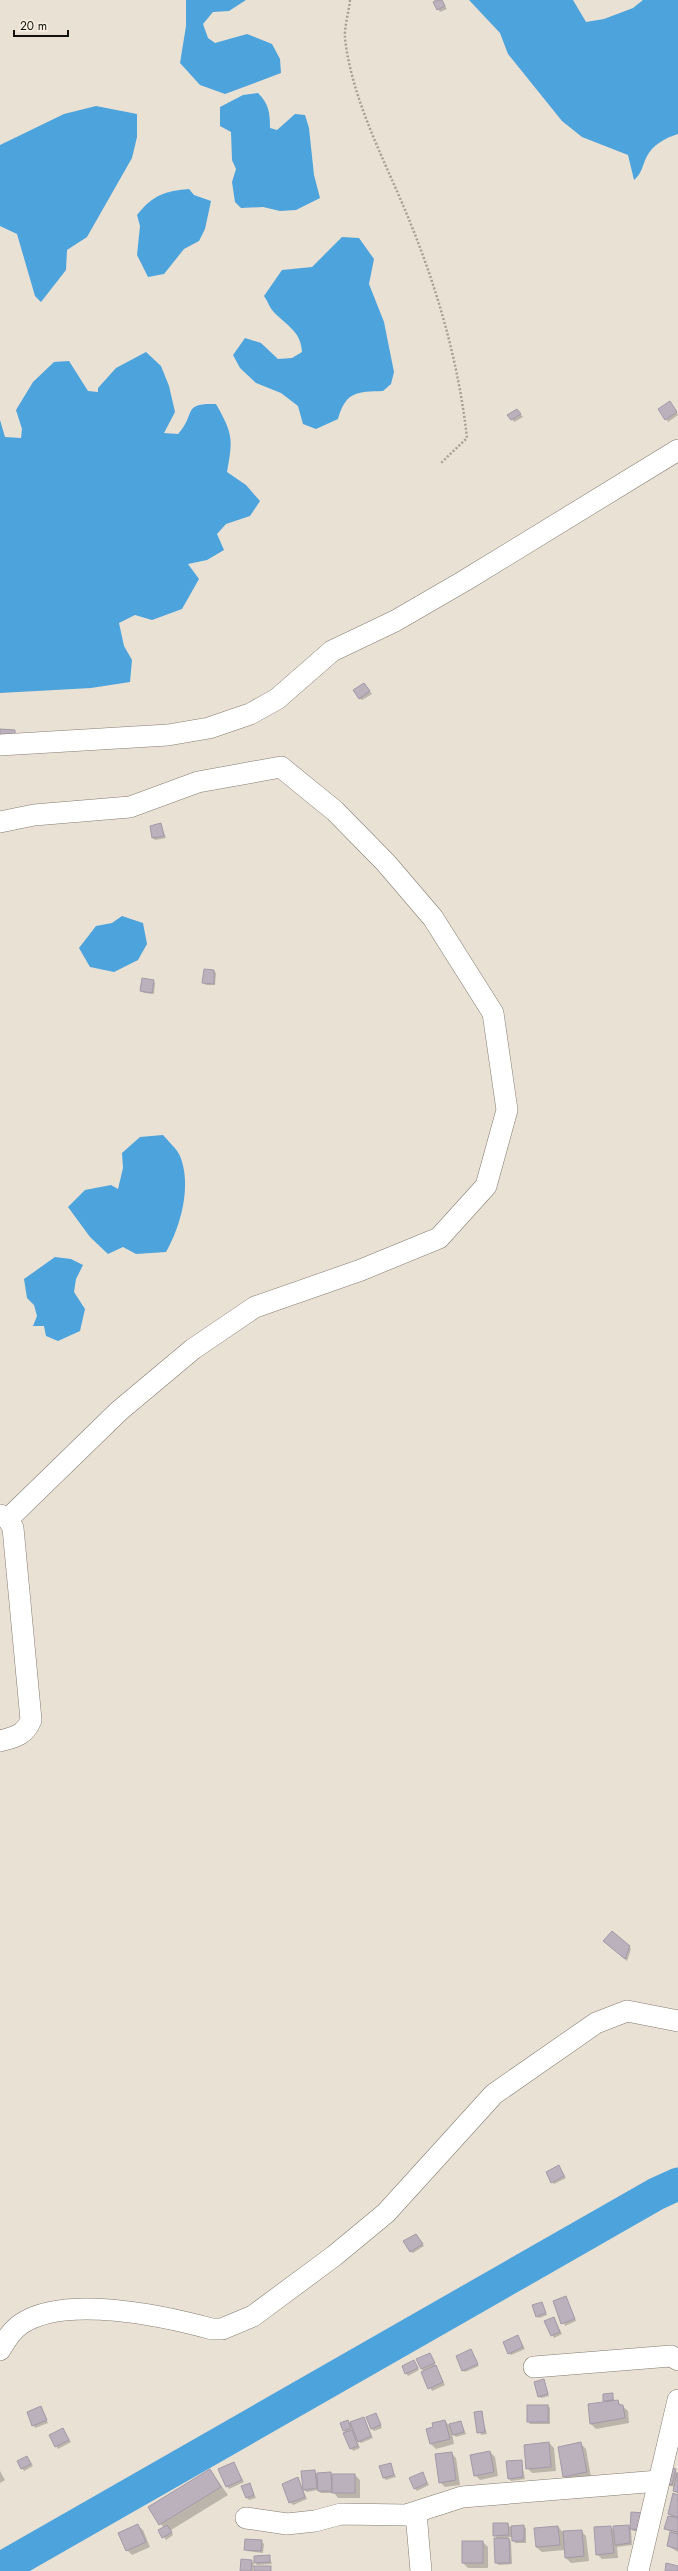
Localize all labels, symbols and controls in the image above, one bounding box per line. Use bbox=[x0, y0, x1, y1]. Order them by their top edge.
scale bar bbox=[14, 12, 68, 38]
text: 20 m bbox=[20, 17, 47, 35]

